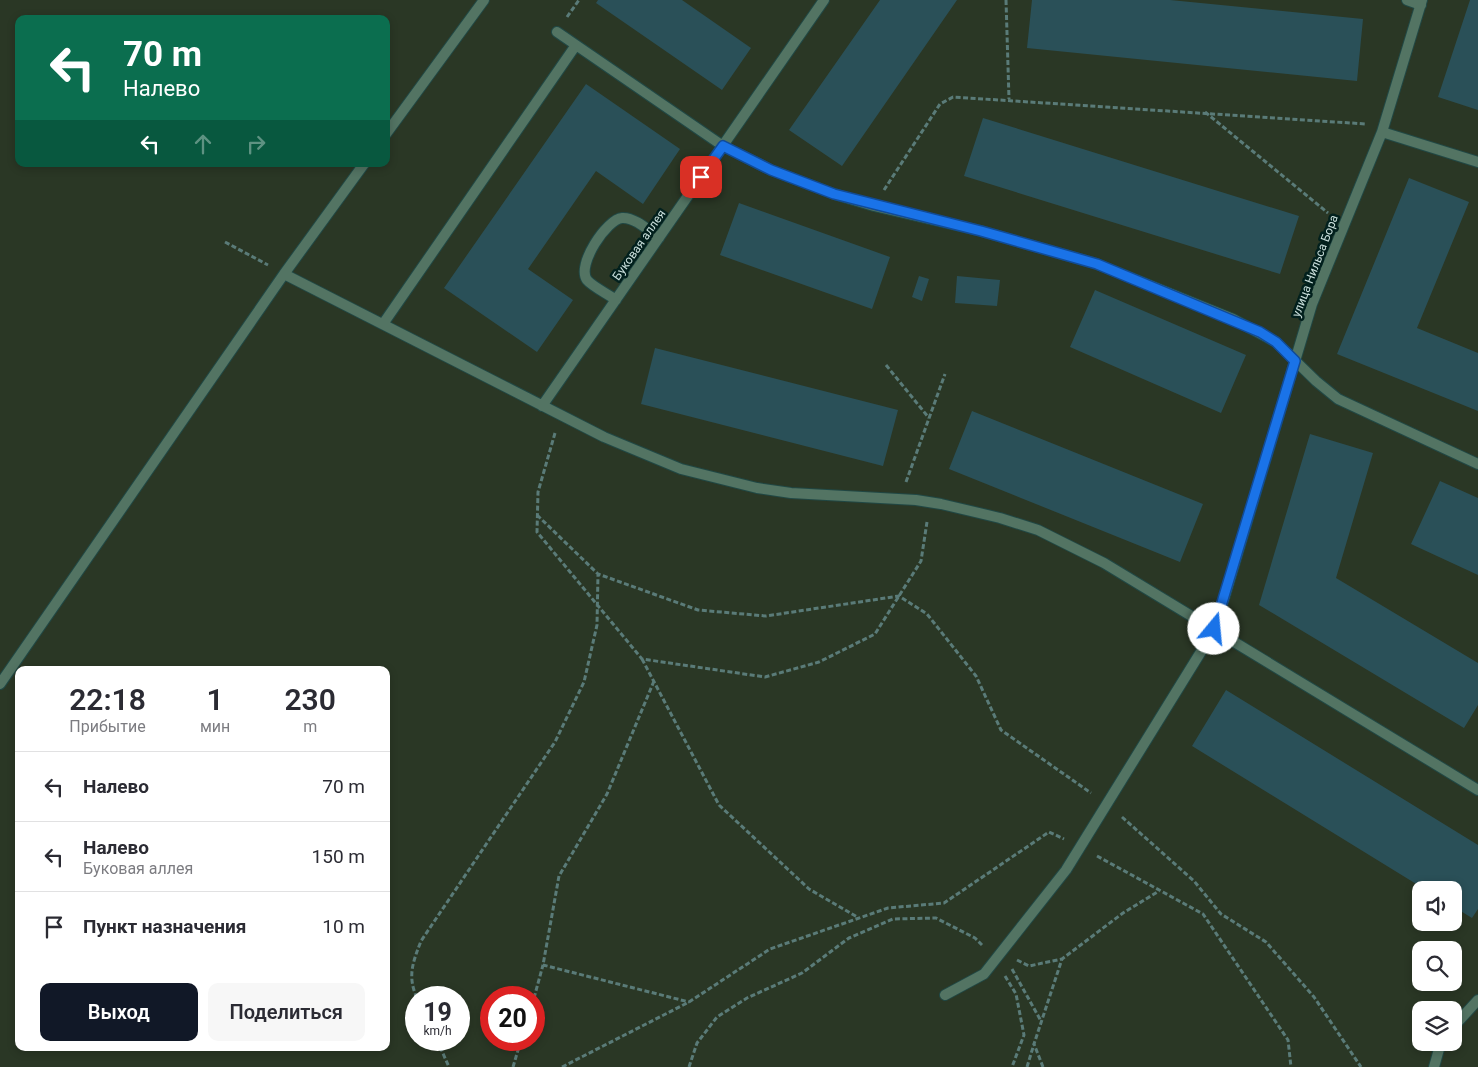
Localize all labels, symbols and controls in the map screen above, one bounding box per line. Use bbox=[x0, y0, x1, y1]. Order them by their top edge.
text: 70 m bbox=[123, 34, 202, 75]
icon: left bbox=[40, 35, 105, 100]
text: Налево bbox=[123, 76, 200, 101]
icon: left bbox=[136, 130, 164, 158]
icon: ahead bbox=[189, 130, 217, 158]
icon: right bbox=[242, 130, 270, 158]
pin bbox=[680, 156, 722, 198]
icon: arrive bbox=[687, 163, 715, 191]
street label: Буковая аллея bbox=[610, 207, 668, 283]
street label: улица Нильса Бора bbox=[1289, 213, 1341, 319]
position arrow bbox=[1187, 602, 1239, 654]
text: 22:18 bbox=[69, 682, 146, 717]
text: 1 bbox=[207, 682, 224, 717]
text: 230 bbox=[284, 682, 336, 717]
text: Прибытие bbox=[69, 717, 146, 736]
text: мин bbox=[200, 717, 230, 736]
text: m bbox=[303, 717, 317, 736]
icon: left bbox=[40, 773, 68, 801]
text: Налево bbox=[83, 775, 149, 798]
text: 70 m bbox=[322, 775, 365, 798]
text: Налево bbox=[83, 836, 149, 859]
icon: left bbox=[40, 843, 68, 871]
text: 150 m bbox=[312, 845, 365, 868]
text: Буковая аллея bbox=[83, 859, 193, 878]
map controls bbox=[1412, 881, 1462, 1051]
button: sound bbox=[1412, 881, 1462, 931]
icon: arrive bbox=[40, 913, 68, 941]
text: Пункт назначения bbox=[83, 915, 246, 938]
text: 10 m bbox=[322, 915, 365, 938]
button: search bbox=[1412, 941, 1462, 991]
button: Выход bbox=[40, 983, 198, 1041]
button: Поделиться bbox=[208, 983, 365, 1041]
speed limit sign: 20 bbox=[480, 986, 545, 1051]
text: 19 bbox=[423, 998, 452, 1027]
button: layers bbox=[1412, 1001, 1462, 1051]
text: km/h bbox=[423, 1024, 452, 1038]

